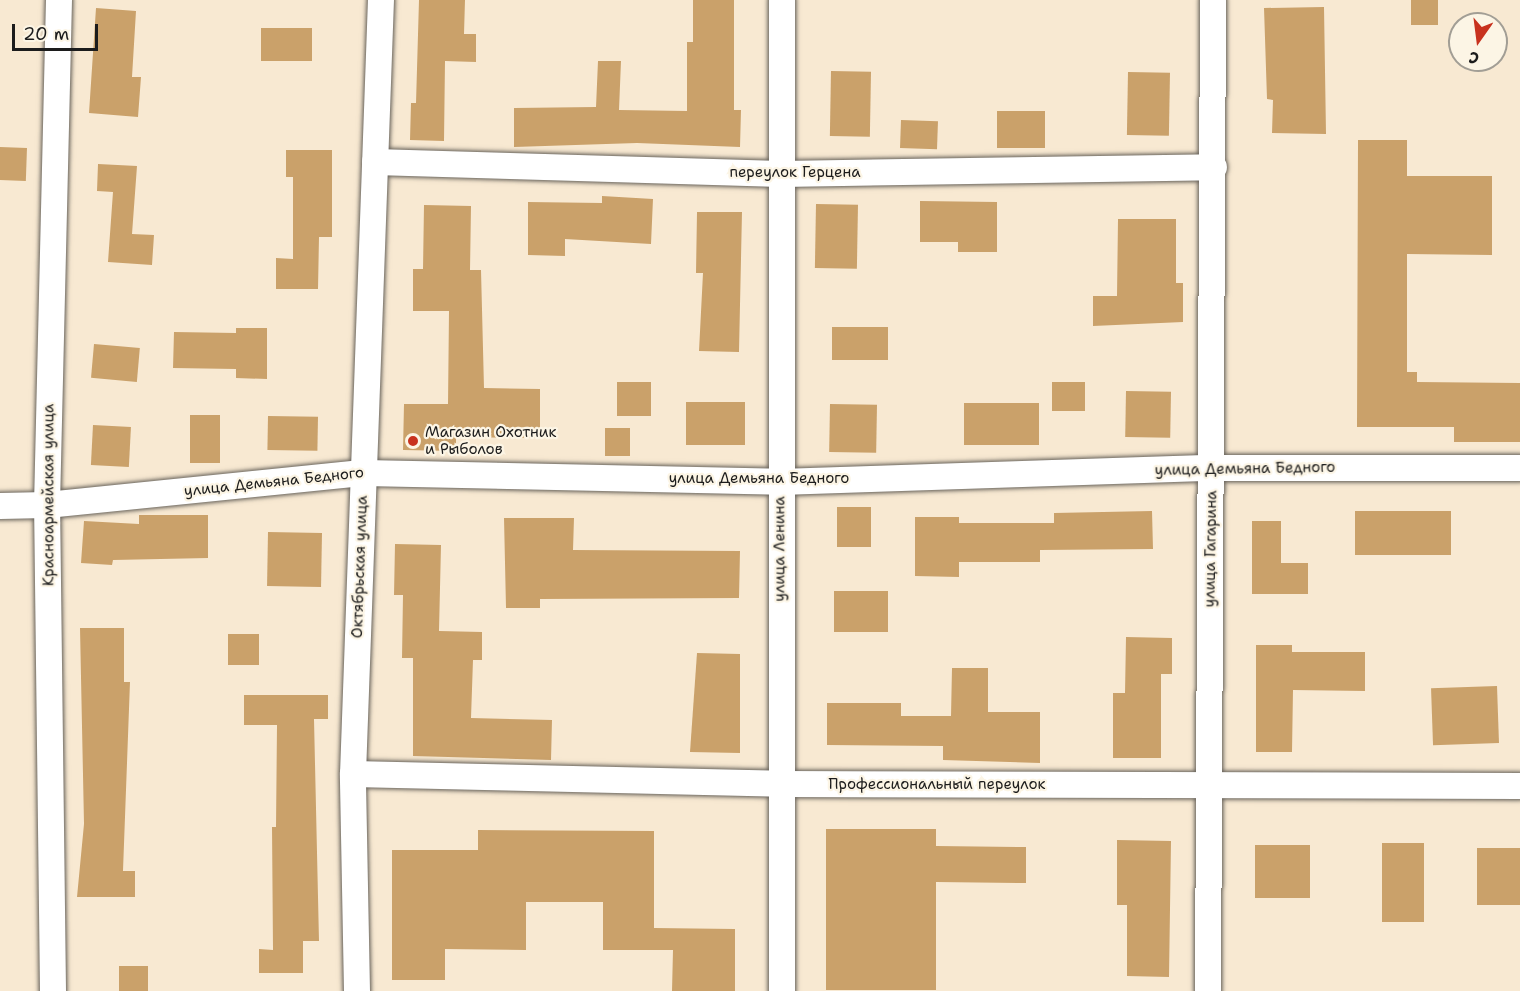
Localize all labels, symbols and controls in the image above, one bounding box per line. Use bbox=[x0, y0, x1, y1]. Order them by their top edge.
scale bar bbox=[15, 12, 100, 50]
north arrow bbox=[1448, 12, 1508, 72]
text: 20 m bbox=[23, 22, 69, 46]
text: С bbox=[1467, 47, 1481, 69]
street label: переулок Герцена bbox=[729, 164, 861, 182]
street label: Красноармейская улица bbox=[40, 404, 58, 586]
place label: Магазин Охотник и Рыболов bbox=[425, 423, 557, 458]
marker: Магазин Охотник и Рыболов bbox=[406, 434, 420, 448]
street label: улица Демьяна Бедного bbox=[1155, 458, 1335, 480]
street label: улица Демьяна Бедного bbox=[183, 464, 365, 500]
street label: улица Демьяна Бедного bbox=[669, 470, 849, 488]
street label: улица Гагарина bbox=[1201, 490, 1221, 608]
street label: Октябрьская улица bbox=[349, 495, 371, 639]
street label: улица Ленина bbox=[771, 496, 789, 602]
street label: Профессиональный переулок bbox=[828, 776, 1046, 794]

